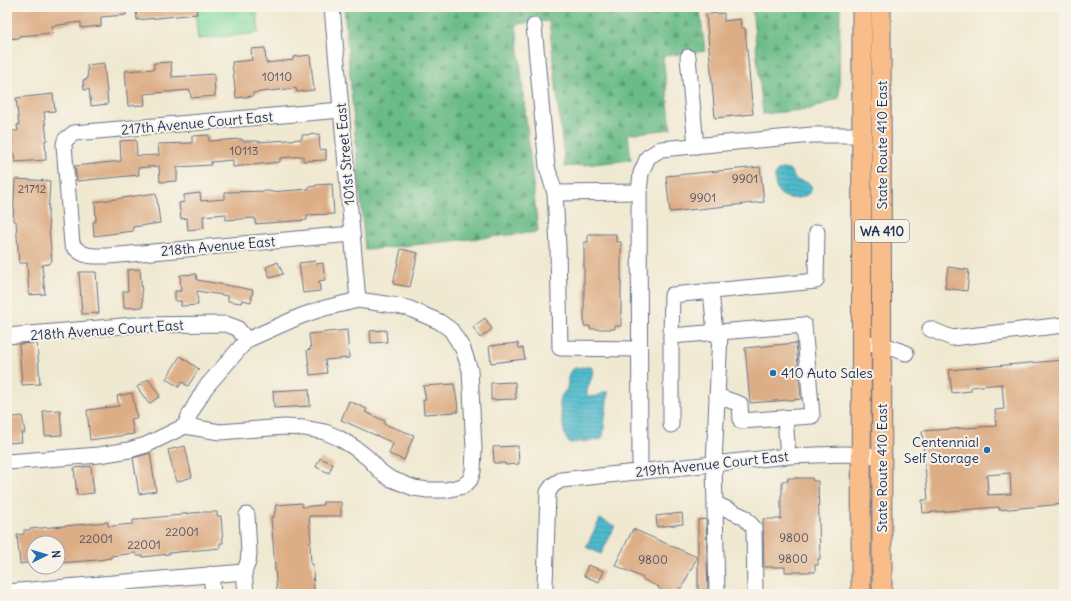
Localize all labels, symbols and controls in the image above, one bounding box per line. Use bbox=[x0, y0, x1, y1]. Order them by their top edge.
house number: 10110 bbox=[262, 69, 292, 84]
street label: State Route 410 East bbox=[873, 80, 891, 210]
street label: 101st Street East bbox=[332, 102, 358, 206]
street label: 217th Avenue Court East bbox=[120, 107, 274, 139]
house number: 10113 bbox=[229, 143, 259, 158]
house number: 9901 bbox=[732, 171, 758, 186]
house number: 21712 bbox=[18, 181, 47, 196]
house number: 9901 bbox=[690, 190, 716, 205]
road number: WA 410 bbox=[855, 220, 909, 242]
street label: 218th Avenue East bbox=[160, 232, 276, 260]
street label: 218th Avenue Court East bbox=[30, 316, 185, 344]
place label: 410 Auto Sales bbox=[781, 364, 873, 382]
marker: 410 Auto Sales bbox=[768, 368, 778, 378]
street label: State Route 410 East bbox=[873, 403, 891, 533]
place label: Centennial Self Storage bbox=[904, 433, 979, 467]
marker: Centennial Self Storage bbox=[982, 445, 992, 455]
street label: 219th Avenue Court East bbox=[635, 447, 790, 481]
house number: 22001 bbox=[165, 524, 199, 539]
house number: 9800 bbox=[779, 530, 809, 545]
house number: 22001 bbox=[79, 531, 113, 546]
north arrow bbox=[26, 535, 66, 575]
house number: 22001 bbox=[127, 537, 161, 552]
text: N bbox=[49, 550, 63, 559]
house number: 9800 bbox=[778, 551, 808, 566]
house number: 9800 bbox=[638, 552, 668, 567]

